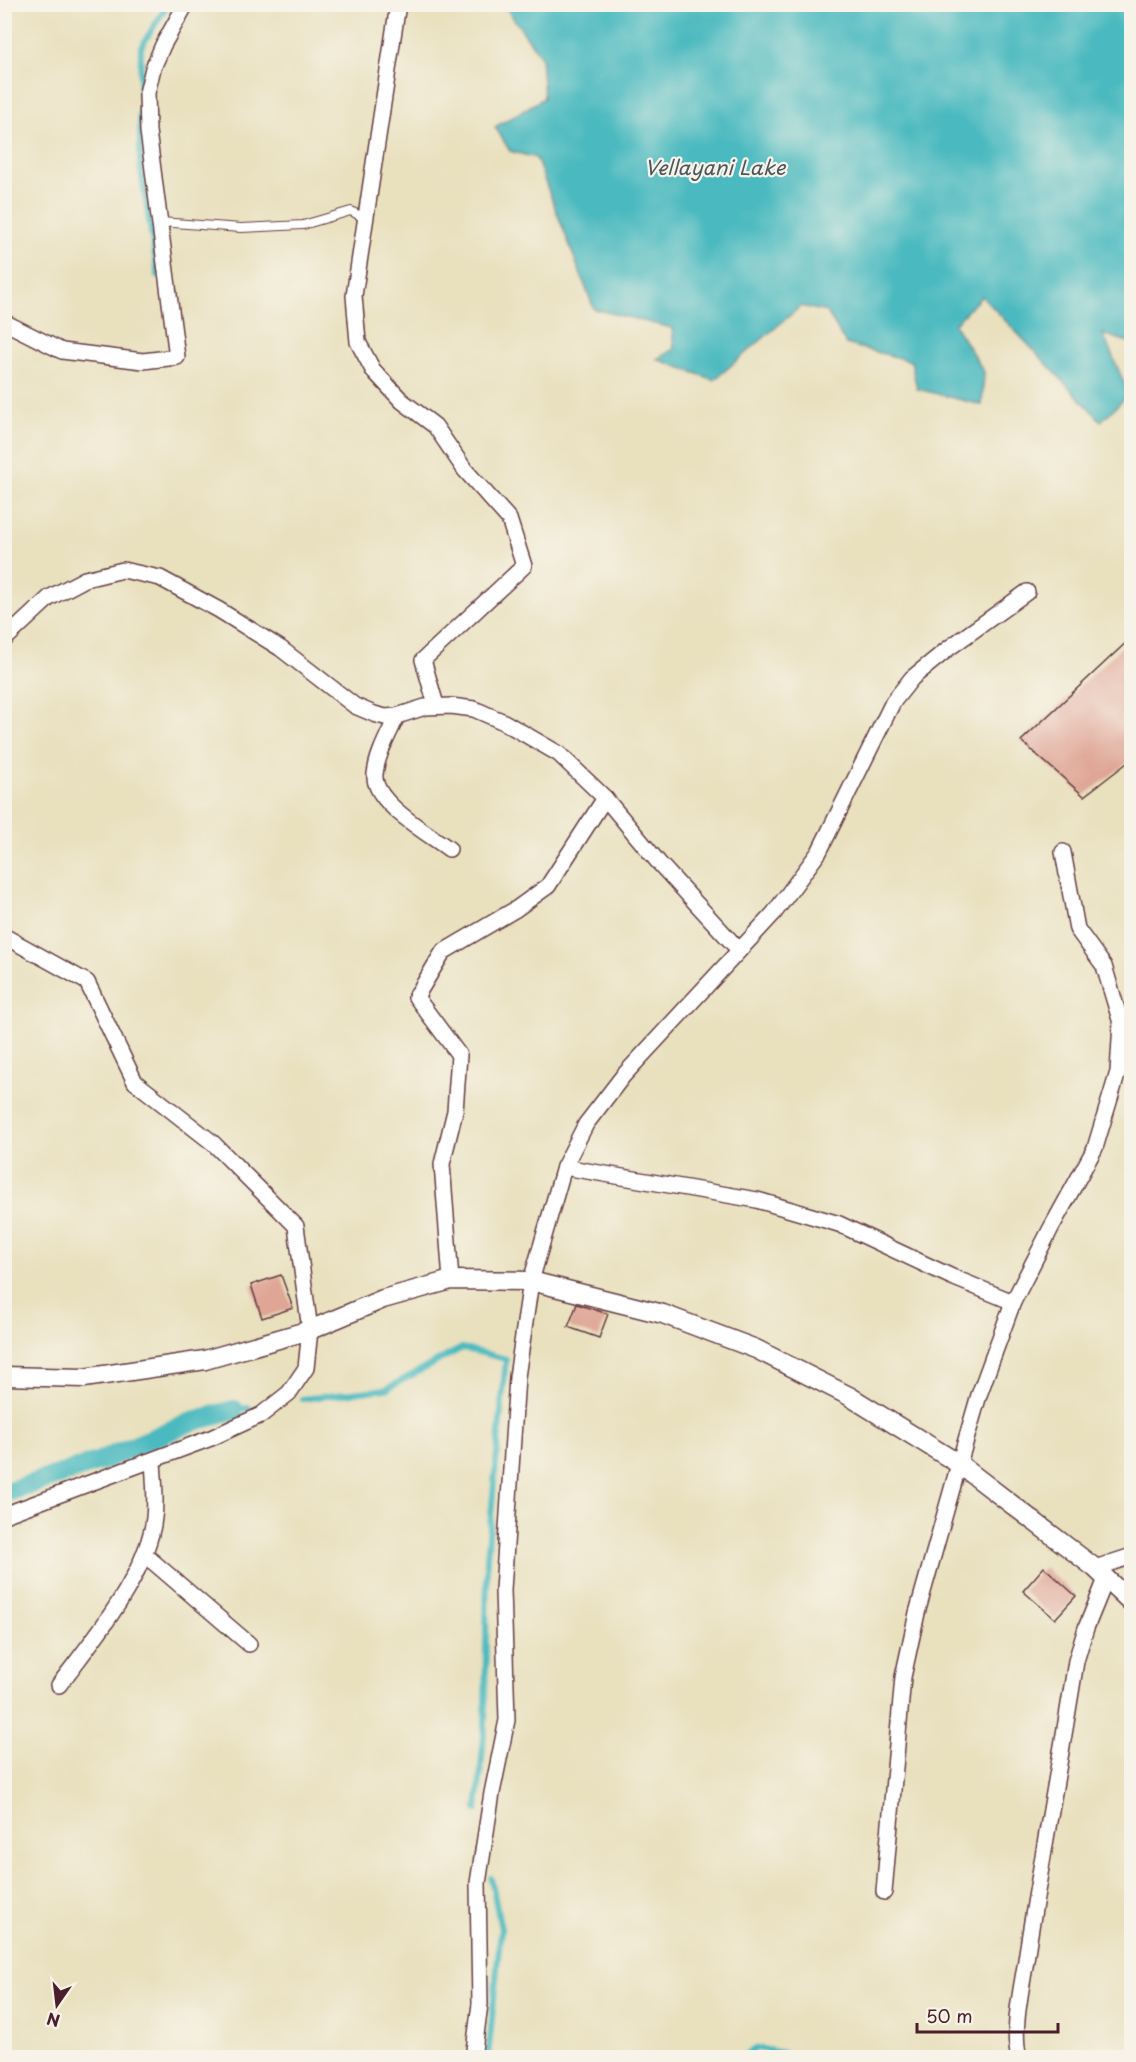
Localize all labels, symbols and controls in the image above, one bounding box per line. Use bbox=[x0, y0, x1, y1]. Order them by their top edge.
water label: Vellayani Lake bbox=[645, 152, 787, 182]
north arrow bbox=[27, 1975, 87, 2035]
scale bar bbox=[917, 1996, 1058, 2034]
text: 50 m bbox=[926, 2002, 973, 2029]
text: N bbox=[44, 2007, 62, 2034]

